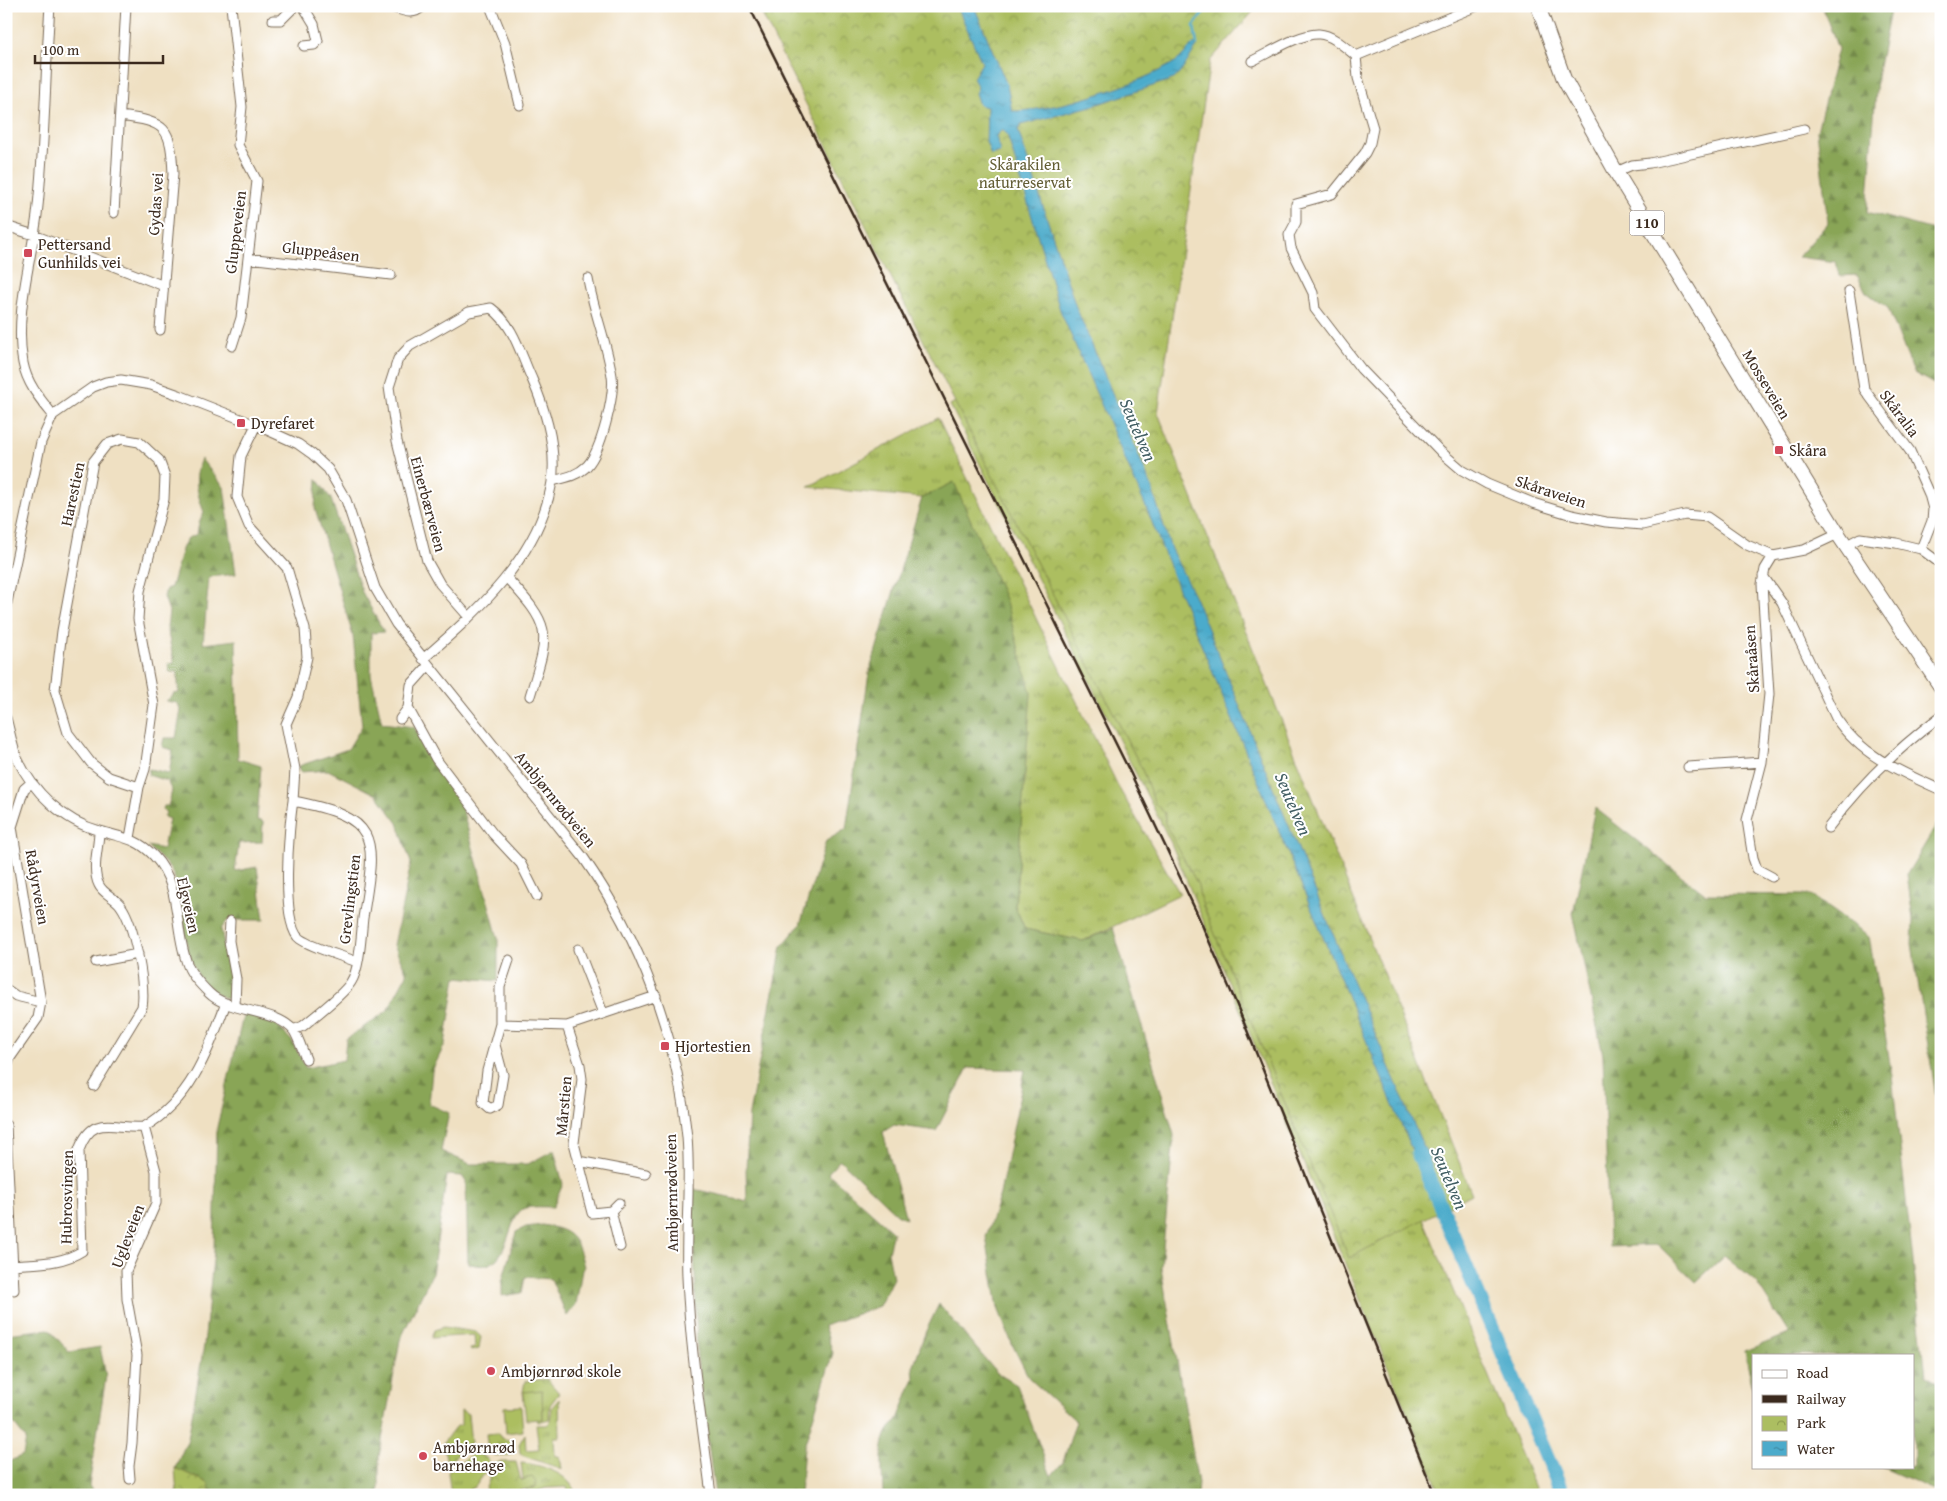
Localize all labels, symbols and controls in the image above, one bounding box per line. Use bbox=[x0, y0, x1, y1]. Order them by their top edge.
scale bar bbox=[35, 32, 162, 64]
text: 100 m bbox=[42, 39, 80, 60]
park label: Skårakilen naturreservat bbox=[979, 152, 1072, 194]
street label: Gydas vei bbox=[141, 171, 169, 236]
street label: Gluppeveien bbox=[218, 189, 252, 275]
road number: 110 bbox=[1630, 210, 1664, 236]
place label: Pettersand Gunhilds vei bbox=[38, 232, 122, 274]
street label: Gluppeåsen bbox=[281, 234, 361, 268]
marker: Pettersand Gunhilds vei bbox=[22, 247, 34, 259]
street label: Mosseveien bbox=[1737, 345, 1797, 423]
street label: Skåralia bbox=[1874, 384, 1926, 442]
water label: Seutelven bbox=[1113, 394, 1164, 466]
place label: Dyrefaret bbox=[251, 411, 315, 435]
marker: Dyrefaret bbox=[235, 417, 247, 429]
place label: Skåra bbox=[1789, 438, 1827, 462]
marker: Skåra bbox=[1773, 444, 1785, 456]
street label: Einerbærveien bbox=[405, 454, 453, 554]
street label: Harestien bbox=[54, 460, 90, 528]
street label: Skåraveien bbox=[1512, 468, 1590, 514]
street label: Skåraåsen bbox=[1737, 624, 1765, 694]
street label: Ambjørnrødveien bbox=[509, 745, 603, 853]
water label: Seutelven bbox=[1268, 768, 1319, 840]
street label: Rådyrveien bbox=[20, 848, 56, 926]
street label: Grevlingstien bbox=[332, 853, 366, 945]
street label: Elgveien bbox=[171, 875, 207, 935]
place label: Hjortestien bbox=[675, 1034, 751, 1058]
marker: Hjortestien bbox=[659, 1040, 671, 1052]
street label: Mårstien bbox=[548, 1075, 578, 1137]
street label: Ambjørnrødveien bbox=[658, 1134, 684, 1252]
water label: Seutelven bbox=[1424, 1142, 1475, 1214]
street label: Hubrosvingen bbox=[53, 1150, 79, 1244]
street label: Ugleveien bbox=[104, 1201, 150, 1271]
legend bbox=[1752, 1354, 1914, 1468]
place label: Ambjørnrød skole bbox=[501, 1359, 621, 1383]
text: Road bbox=[1797, 1362, 1828, 1383]
marker: Ambjørnrød skole bbox=[485, 1365, 497, 1377]
text: Railway bbox=[1797, 1388, 1847, 1409]
text: Park bbox=[1797, 1412, 1826, 1433]
place label: Ambjørnrød barnehage bbox=[433, 1435, 516, 1477]
text: Water bbox=[1797, 1438, 1835, 1459]
marker: Ambjørnrød barnehage bbox=[417, 1450, 429, 1462]

